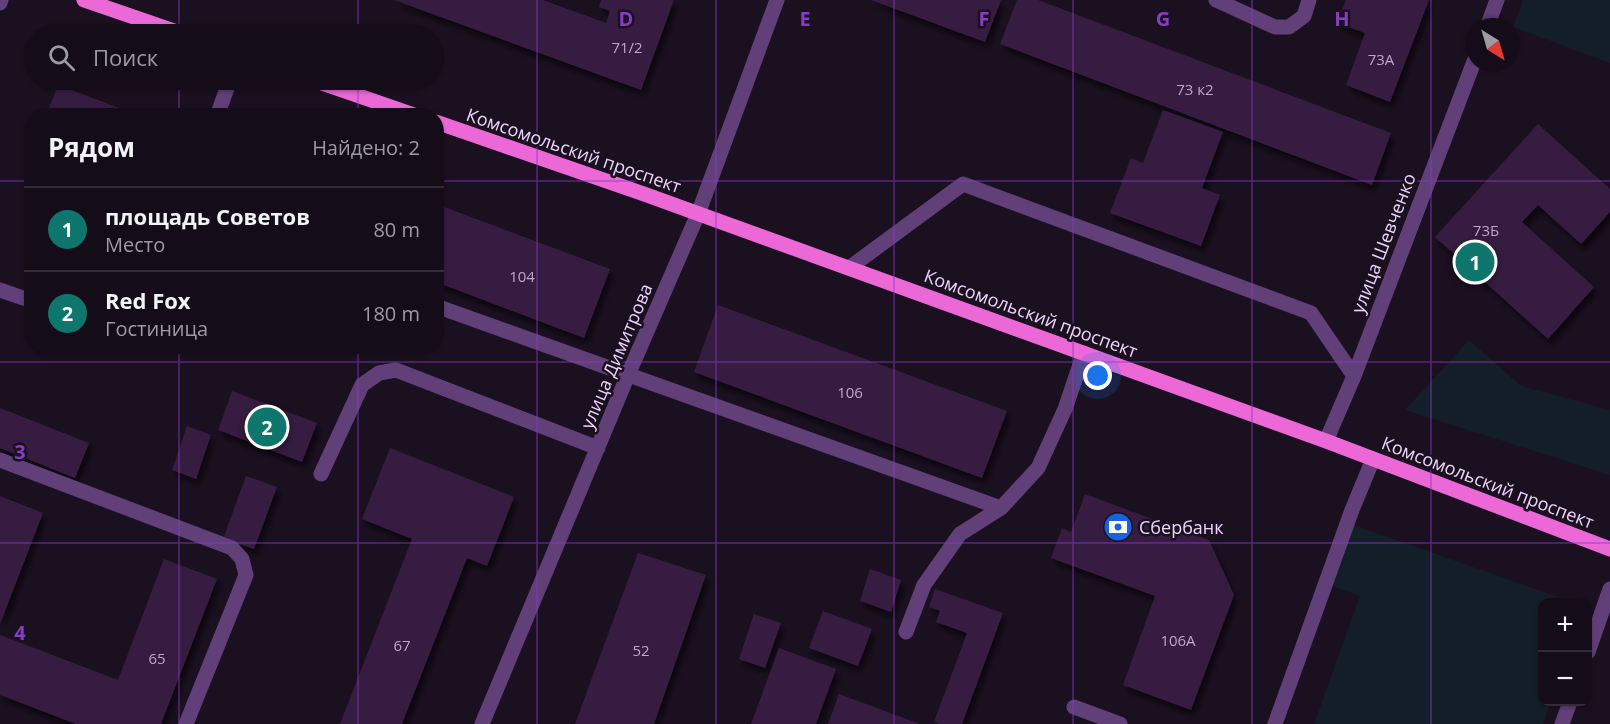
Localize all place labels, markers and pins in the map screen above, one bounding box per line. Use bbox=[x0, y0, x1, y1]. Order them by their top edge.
pin: 1 bbox=[1456, 240, 1494, 284]
pin: 2 bbox=[248, 404, 286, 450]
bank icon: Сбербанк bbox=[1102, 511, 1134, 543]
place label: Сбербанк bbox=[1139, 515, 1224, 539]

